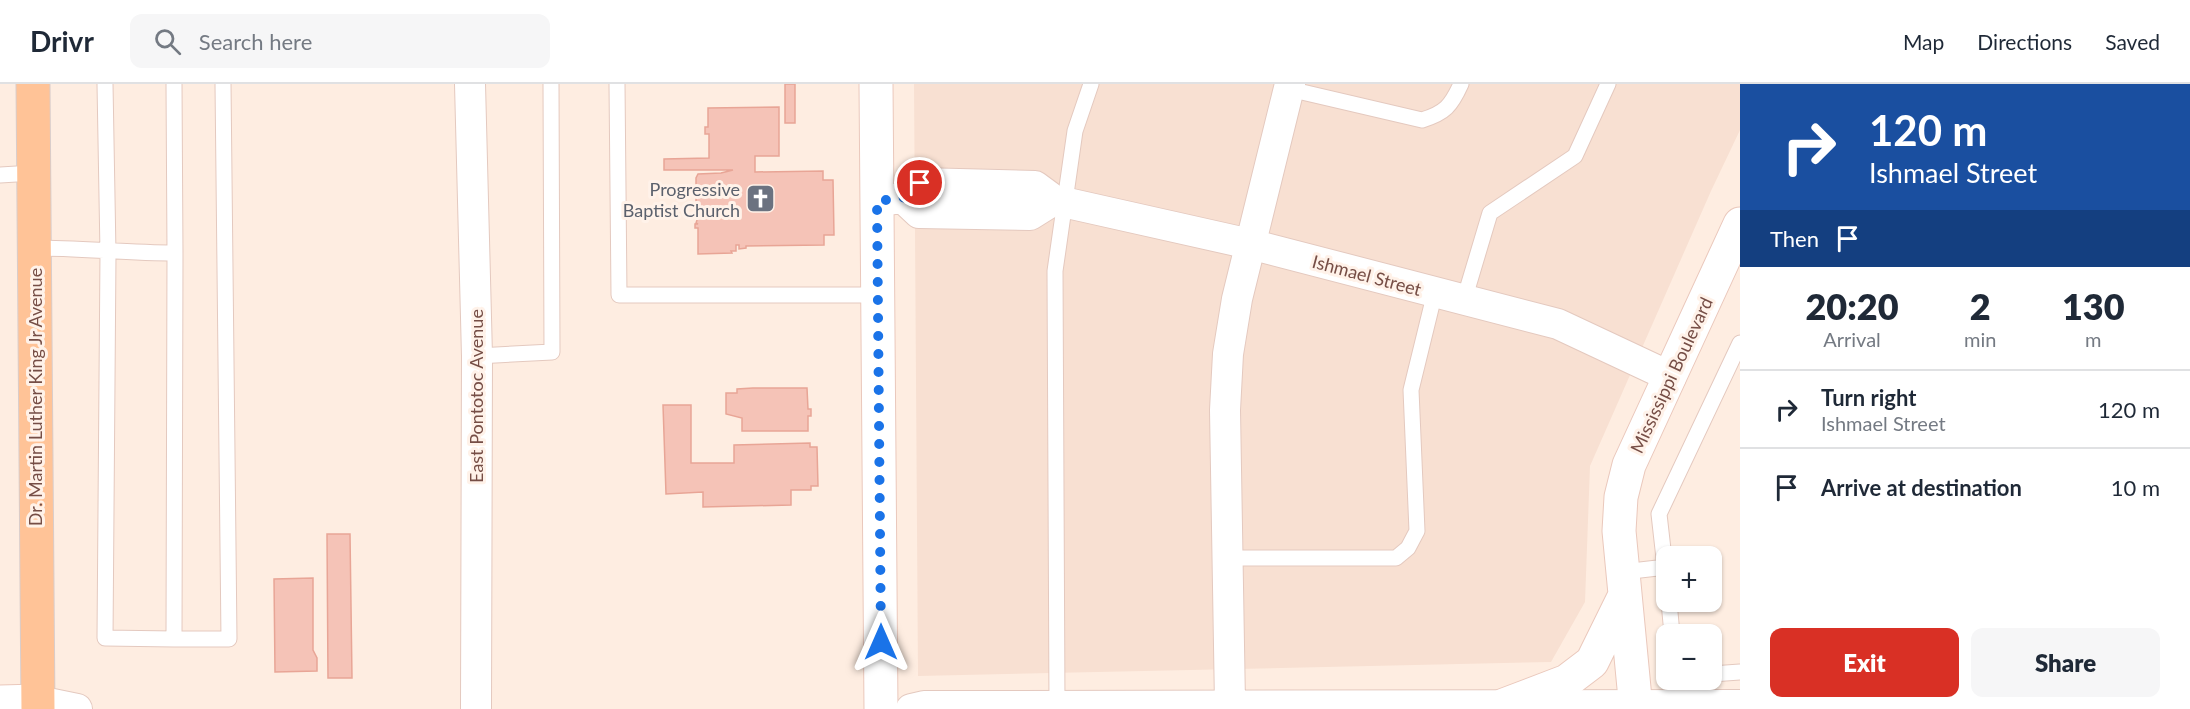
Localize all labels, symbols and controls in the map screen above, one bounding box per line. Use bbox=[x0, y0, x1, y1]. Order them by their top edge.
search box bbox=[130, 14, 550, 68]
text: Drivr bbox=[30, 24, 94, 58]
icon: search bbox=[151, 25, 184, 58]
text: Search here bbox=[199, 28, 312, 55]
text: Map bbox=[1903, 29, 1944, 54]
text: Directions bbox=[1977, 29, 2072, 54]
text: Saved bbox=[2105, 29, 2160, 54]
text: 120 m bbox=[1869, 105, 1987, 155]
icon: right bbox=[1770, 108, 1848, 186]
text: Ishmael Street bbox=[1869, 156, 2037, 189]
pin bbox=[894, 157, 945, 208]
icon: arrive bbox=[903, 166, 936, 199]
place label: Progressive Baptist Church bbox=[623, 178, 740, 221]
church icon: Progressive Baptist Church bbox=[745, 183, 777, 215]
icon: arrive bbox=[1831, 222, 1864, 255]
text: Then bbox=[1770, 225, 1819, 252]
street label: Ishmael Street bbox=[1310, 250, 1425, 300]
street label: Dr. Martin Luther King Jr Avenue bbox=[24, 268, 46, 526]
text: 20:20 bbox=[1805, 284, 1899, 328]
text: 2 bbox=[1970, 284, 1991, 328]
text: 130 bbox=[2062, 284, 2125, 328]
street label: Mississippi Boulevard bbox=[1625, 294, 1717, 456]
street label: East Pontotoc Avenue bbox=[465, 309, 487, 483]
text: Arrival bbox=[1823, 327, 1881, 351]
text: min bbox=[1964, 327, 1996, 351]
text: m bbox=[2085, 327, 2101, 351]
text: Turn right bbox=[1821, 384, 1916, 411]
icon: right bbox=[1770, 393, 1803, 426]
text: 120 m bbox=[2098, 396, 2160, 423]
text: Ishmael Street bbox=[1821, 411, 1946, 435]
icon: arrive bbox=[1770, 471, 1803, 504]
text: Arrive at destination bbox=[1821, 474, 2022, 501]
text: 10 m bbox=[2111, 474, 2160, 501]
map controls bbox=[1656, 546, 1722, 690]
button: + bbox=[1656, 546, 1722, 612]
position arrow bbox=[849, 610, 913, 674]
button: − bbox=[1656, 624, 1722, 690]
button: Exit bbox=[1770, 628, 1959, 697]
button: Share bbox=[1971, 628, 2160, 697]

